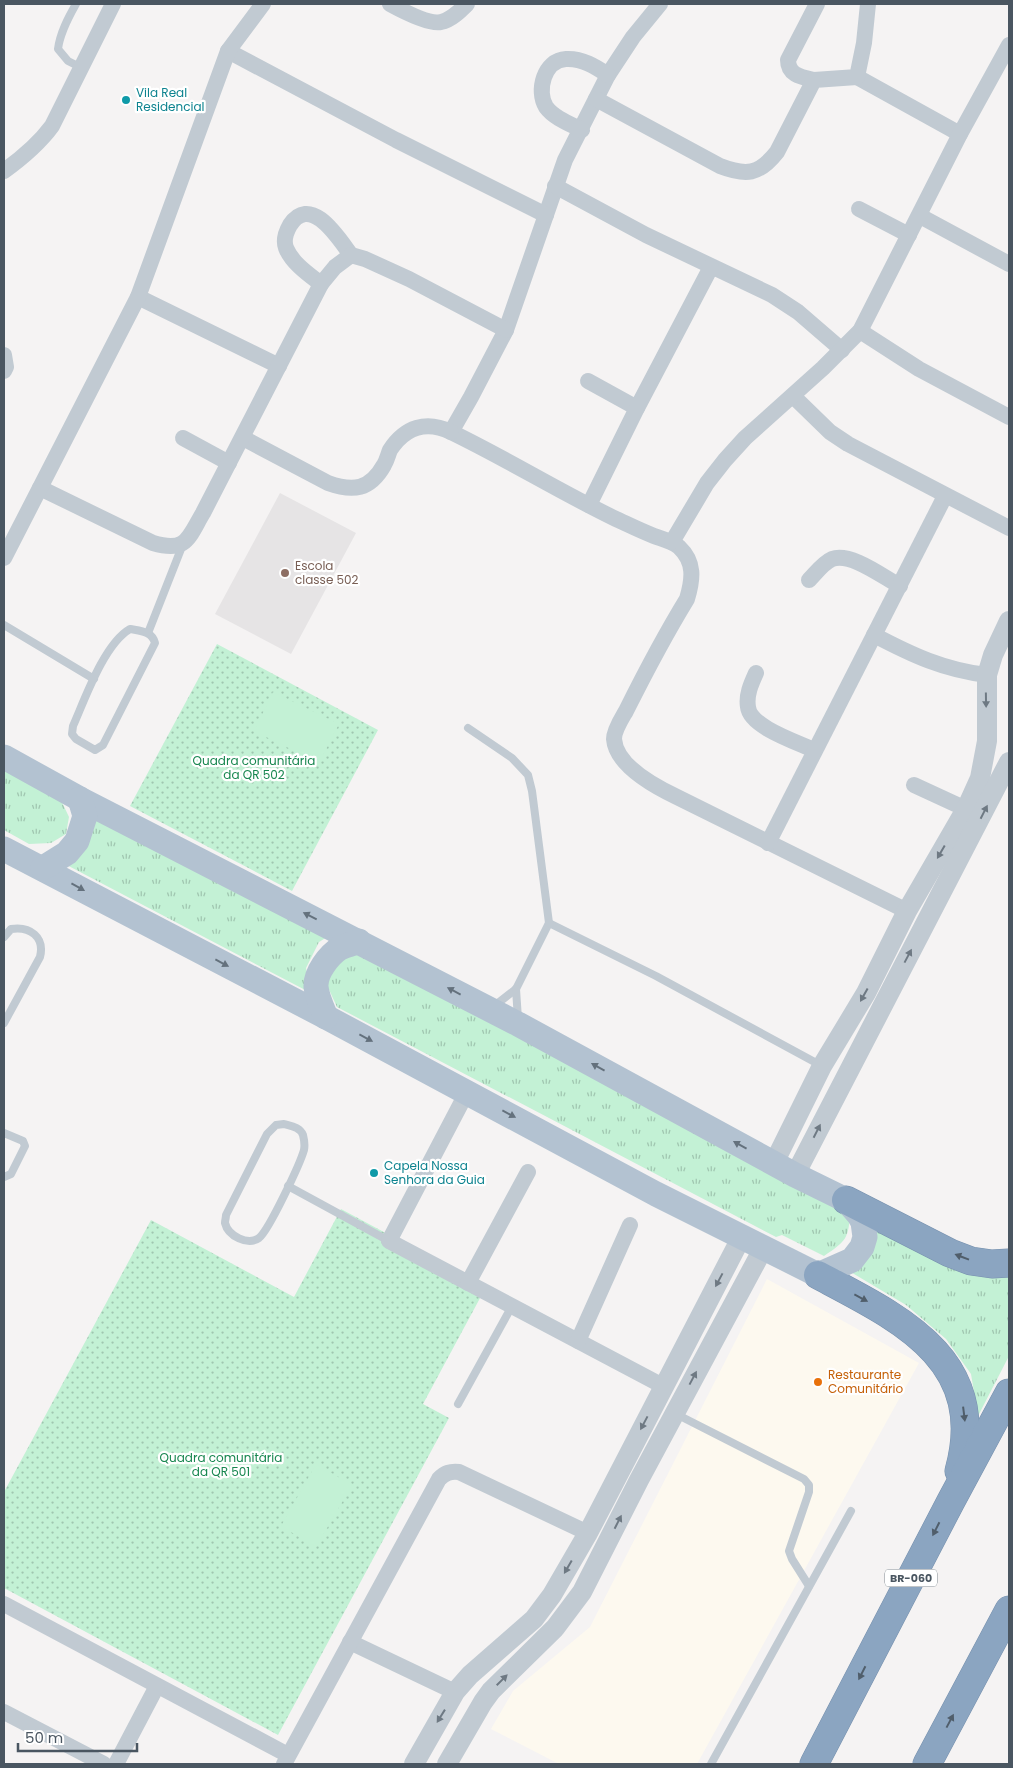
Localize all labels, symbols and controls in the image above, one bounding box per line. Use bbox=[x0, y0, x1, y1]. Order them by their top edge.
place label: Vila Real Residencial bbox=[136, 84, 205, 115]
marker: Vila Real Residencial bbox=[120, 94, 132, 106]
place label: Escola classe 502 bbox=[295, 557, 359, 588]
marker: Escola classe 502 bbox=[279, 567, 291, 579]
one-way arrow bbox=[983, 692, 991, 708]
park label: Quadra comunitária da QR 502 bbox=[193, 752, 315, 783]
one-way arrow bbox=[980, 805, 988, 819]
one-way arrow bbox=[937, 846, 946, 859]
one-way arrow bbox=[71, 883, 85, 892]
one-way arrow bbox=[303, 912, 317, 920]
one-way arrow bbox=[904, 949, 912, 963]
one-way arrow bbox=[215, 959, 229, 967]
one-way arrow bbox=[447, 987, 461, 995]
one-way arrow bbox=[860, 988, 868, 1003]
one-way arrow bbox=[359, 1034, 373, 1042]
one-way arrow bbox=[590, 1063, 605, 1071]
one-way arrow bbox=[503, 1110, 516, 1119]
one-way arrow bbox=[813, 1124, 821, 1139]
one-way arrow bbox=[733, 1141, 748, 1149]
place label: Capela Nossa Senhora da Guia bbox=[384, 1157, 485, 1188]
marker: Capela Nossa Senhora da Guia bbox=[368, 1167, 380, 1179]
one-way arrow bbox=[954, 1253, 969, 1260]
one-way arrow bbox=[715, 1272, 723, 1287]
one-way arrow bbox=[854, 1293, 868, 1302]
place label: Restaurante Comunitário bbox=[828, 1366, 904, 1397]
one-way arrow bbox=[689, 1371, 697, 1386]
marker: Restaurante Comunitário bbox=[812, 1376, 824, 1388]
one-way arrow bbox=[960, 1407, 968, 1423]
one-way arrow bbox=[640, 1416, 648, 1431]
park label: Quadra comunitária da QR 501 bbox=[160, 1449, 282, 1480]
one-way arrow bbox=[614, 1515, 622, 1529]
one-way arrow bbox=[932, 1522, 941, 1536]
one-way arrow bbox=[564, 1560, 572, 1575]
road number: BR-060 bbox=[885, 1570, 937, 1586]
one-way arrow bbox=[857, 1666, 866, 1680]
one-way arrow bbox=[496, 1674, 508, 1686]
one-way arrow bbox=[436, 1709, 445, 1722]
one-way arrow bbox=[946, 1714, 954, 1728]
scale bar bbox=[18, 1720, 136, 1752]
text: 50 m bbox=[25, 1727, 63, 1748]

